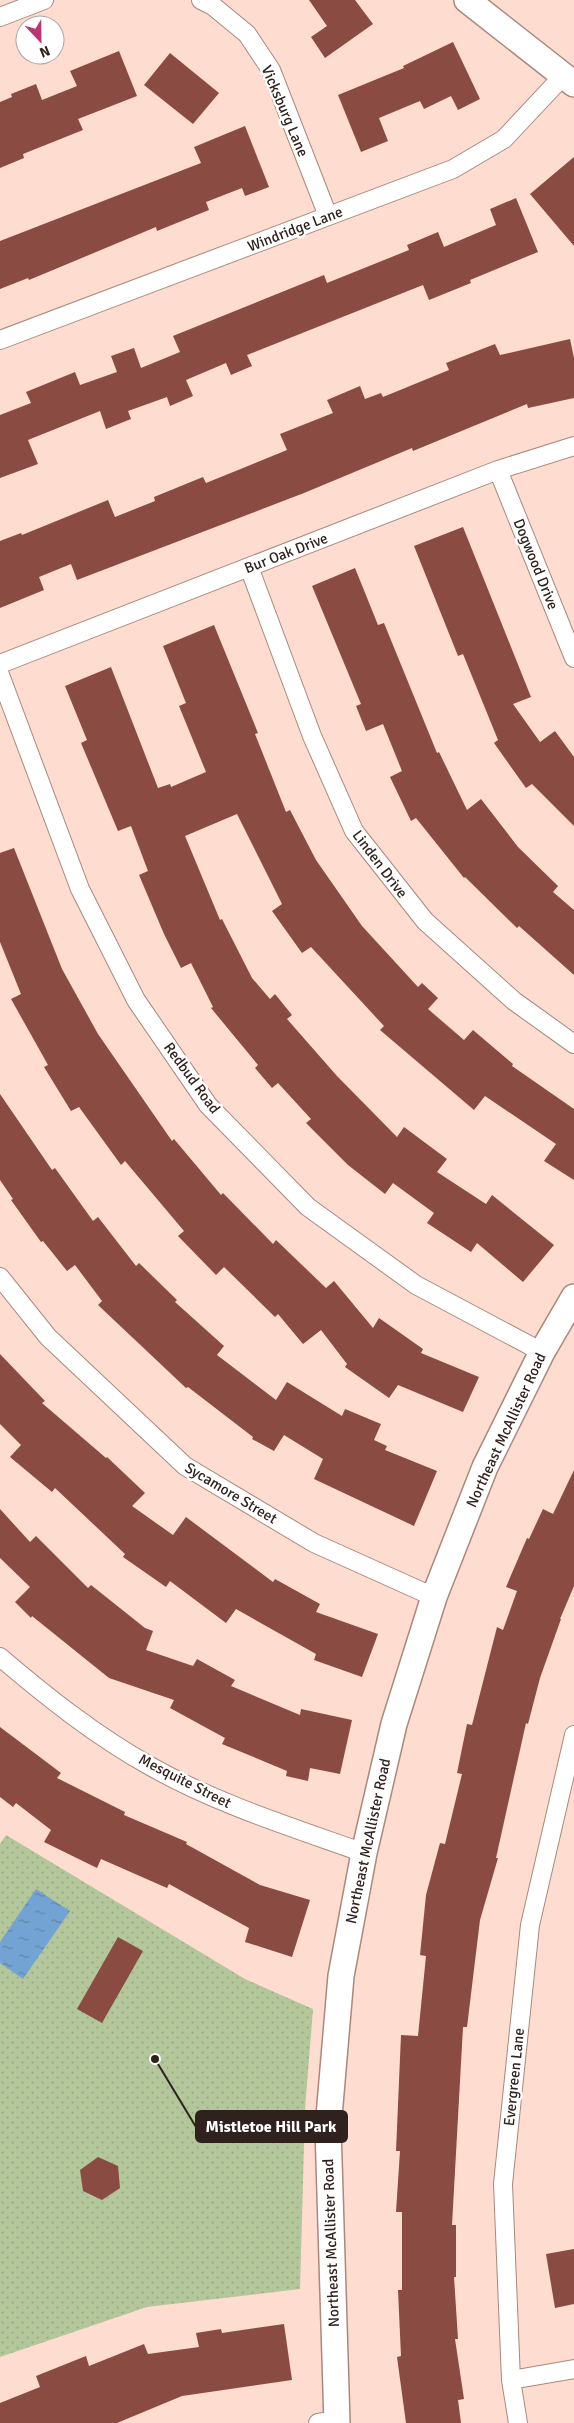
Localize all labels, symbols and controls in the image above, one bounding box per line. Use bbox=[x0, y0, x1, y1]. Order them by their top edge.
north arrow bbox=[15, 15, 65, 65]
text: N bbox=[37, 42, 52, 61]
street label: Vicksburg Lane bbox=[258, 63, 312, 159]
street label: Windridge Lane bbox=[245, 203, 345, 255]
street label: Dogwood Drive bbox=[510, 516, 562, 612]
street label: Bur Oak Drive bbox=[242, 529, 330, 577]
street label: Linden Drive bbox=[349, 827, 411, 901]
street label: Redbud Road bbox=[160, 1039, 224, 1117]
street label: Northeast McAllister Road bbox=[462, 1350, 550, 1510]
street label: Sycamore Street bbox=[182, 1458, 280, 1528]
street label: Mesquite Street bbox=[136, 1750, 234, 1812]
street label: Northeast McAllister Road bbox=[342, 1757, 394, 1925]
street label: Evergreen Lane bbox=[500, 2027, 528, 2127]
callout: Mistletoe Hill Park bbox=[196, 2111, 347, 2142]
text: Mistletoe Hill Park bbox=[206, 2117, 337, 2137]
street label: Northeast McAllister Road bbox=[319, 2158, 343, 2327]

